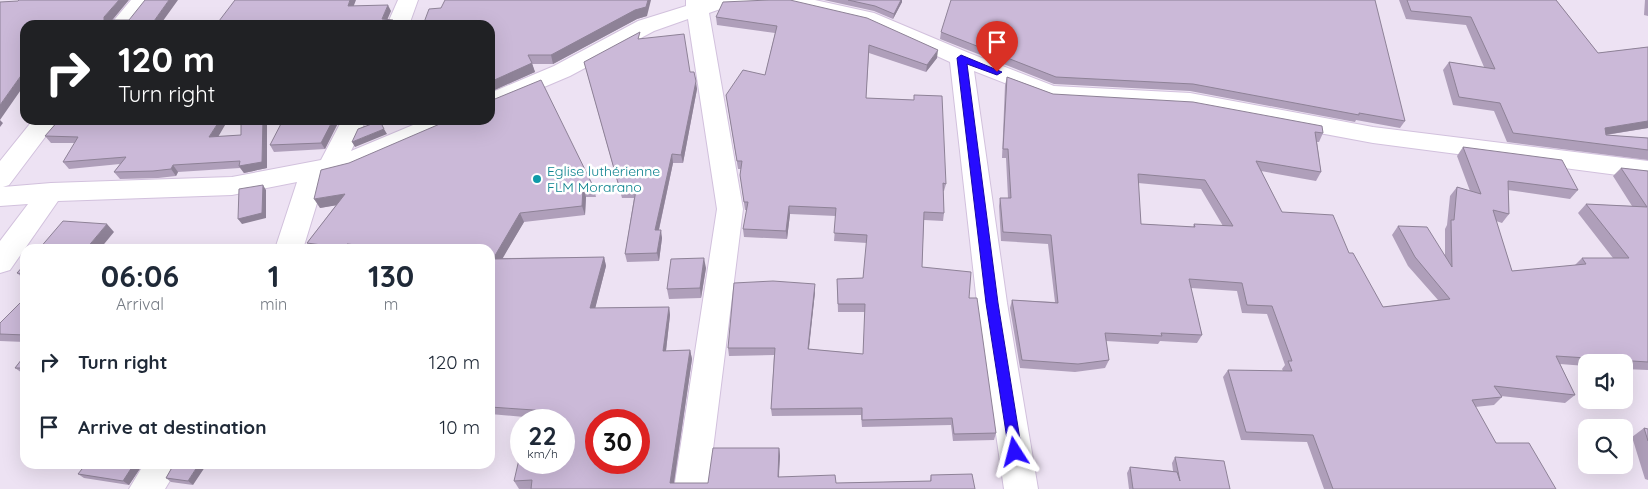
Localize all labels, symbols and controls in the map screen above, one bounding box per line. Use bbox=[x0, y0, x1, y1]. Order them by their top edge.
pin bbox=[976, 21, 1018, 72]
icon: arrive bbox=[983, 28, 1011, 56]
text: 120 m bbox=[118, 37, 215, 81]
icon: right bbox=[35, 40, 100, 105]
text: Turn right bbox=[118, 80, 215, 108]
place label: Eglise luthérienne FLM Morarano bbox=[547, 162, 660, 196]
marker: Eglise luthérienne FLM Morarano bbox=[531, 173, 543, 185]
text: 06:06 bbox=[101, 257, 179, 295]
text: 1 bbox=[268, 257, 279, 295]
text: 130 bbox=[368, 257, 414, 295]
text: Arrival bbox=[116, 294, 164, 314]
text: min bbox=[260, 294, 287, 314]
text: m bbox=[384, 294, 398, 314]
icon: right bbox=[35, 348, 63, 376]
text: Turn right bbox=[78, 350, 167, 374]
text: 120 m bbox=[429, 350, 480, 374]
map controls bbox=[1578, 354, 1633, 474]
button: sound bbox=[1578, 354, 1633, 409]
speed limit sign: 30 bbox=[585, 409, 650, 474]
icon: arrive bbox=[35, 413, 63, 441]
text: Arrive at destination bbox=[78, 415, 267, 439]
text: 10 m bbox=[439, 415, 480, 439]
button: search bbox=[1578, 419, 1633, 474]
text: 22 bbox=[528, 420, 557, 451]
position arrow bbox=[988, 425, 1040, 477]
text: km/h bbox=[527, 446, 558, 461]

